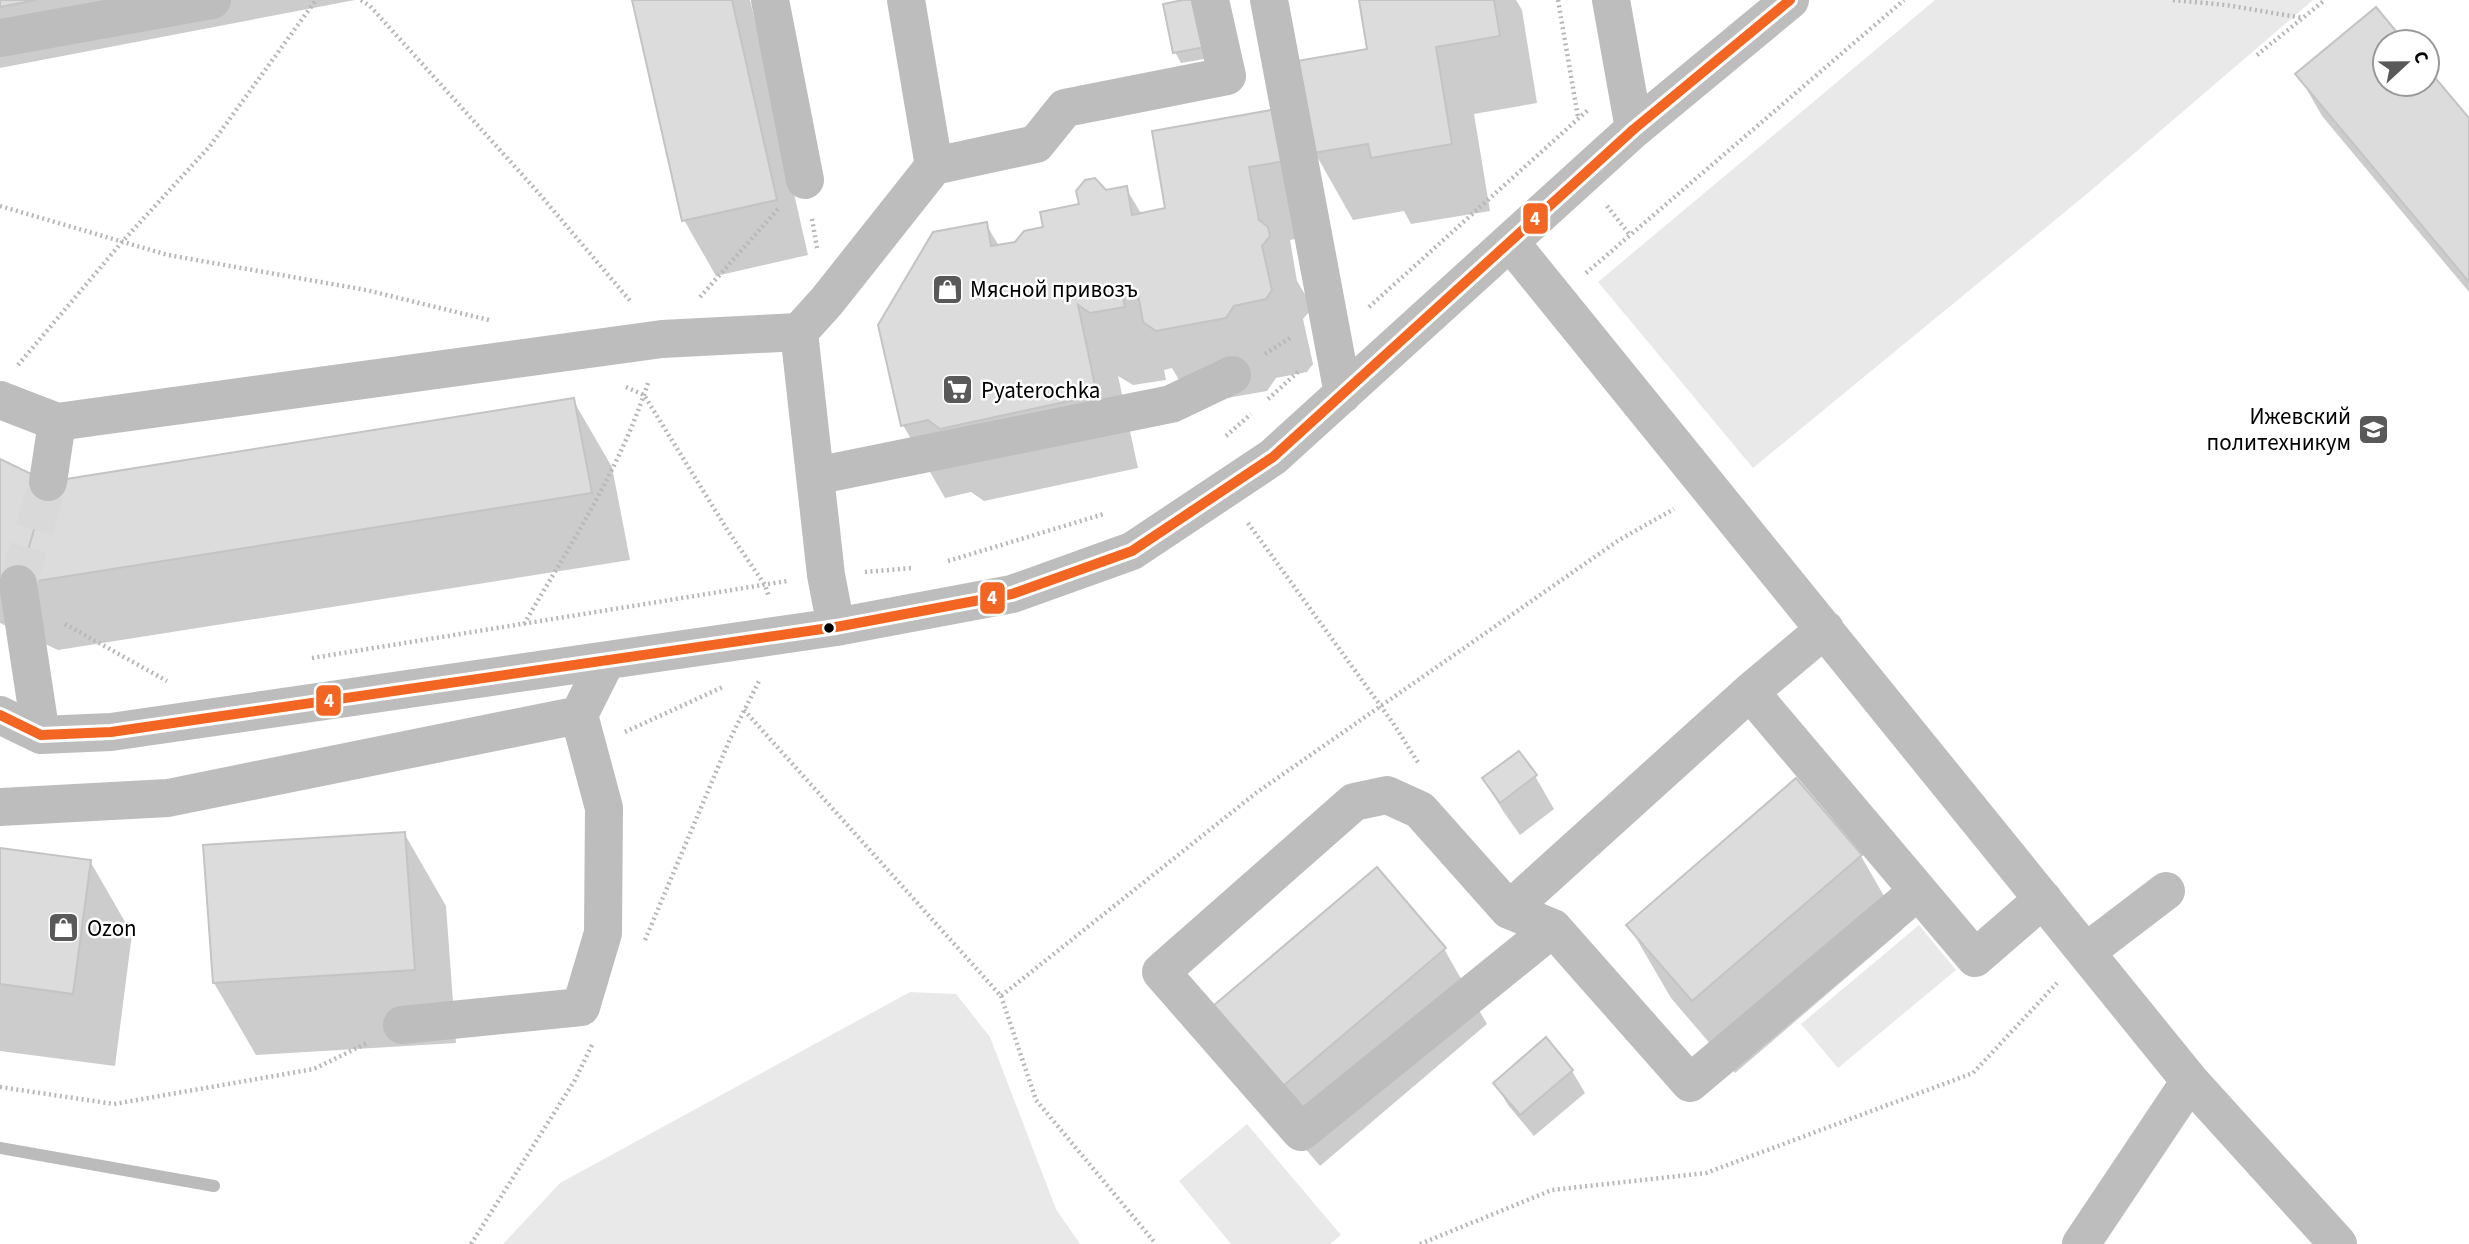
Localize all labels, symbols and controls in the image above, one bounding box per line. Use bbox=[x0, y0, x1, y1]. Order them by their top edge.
north arrow bbox=[2371, 28, 2441, 98]
text: С bbox=[2406, 47, 2435, 67]
line badge: 4 bbox=[1522, 202, 1549, 235]
text: 4 bbox=[1530, 206, 1540, 233]
shop icon: Мясной привозъ bbox=[930, 272, 964, 306]
place label: Мясной привозъ bbox=[970, 273, 1138, 306]
supermarket icon: Pyaterochka bbox=[941, 373, 975, 407]
place label: Pyaterochka bbox=[981, 374, 1100, 407]
place label: Ижевский политехникум bbox=[2207, 400, 2351, 459]
school or university icon: Ижевский политехникум bbox=[2357, 412, 2391, 446]
line badge: 4 bbox=[979, 581, 1006, 615]
text: 4 bbox=[987, 585, 997, 612]
unlabelled marker bbox=[822, 621, 836, 635]
line badge: 4 bbox=[315, 684, 342, 717]
text: 4 bbox=[324, 688, 334, 715]
shop icon: Ozon bbox=[47, 911, 81, 945]
place label: Ozon bbox=[87, 912, 137, 945]

